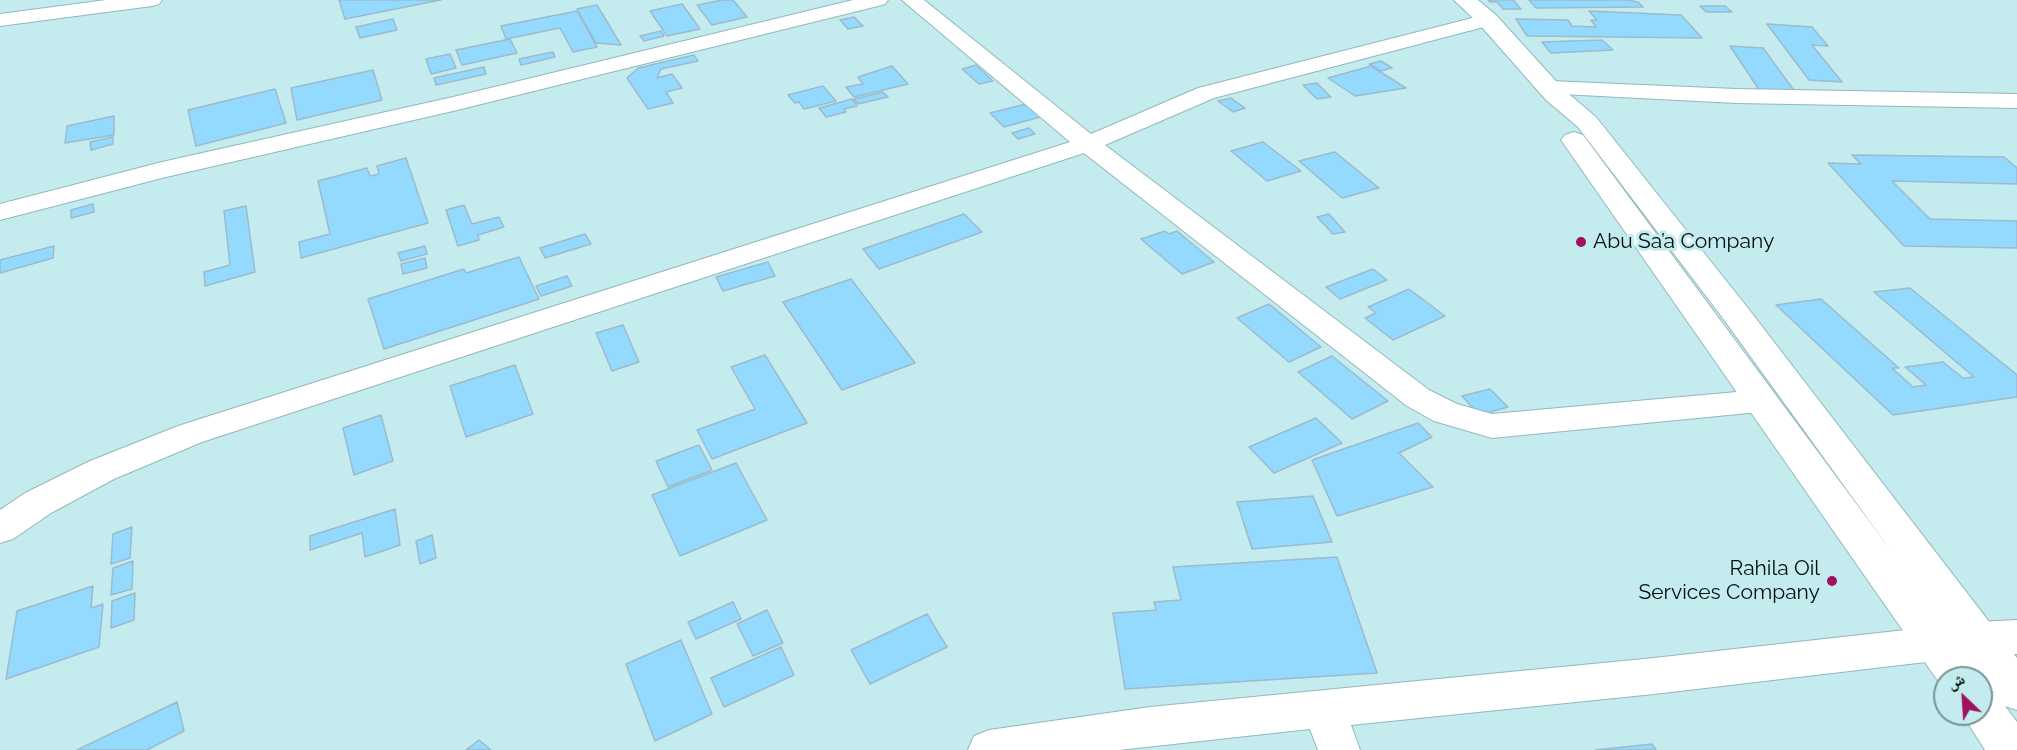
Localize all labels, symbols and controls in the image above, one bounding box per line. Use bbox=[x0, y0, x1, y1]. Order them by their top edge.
place label: Abu Sa’a Company bbox=[1593, 229, 1774, 255]
marker: Abu Sa’a Company bbox=[1574, 235, 1588, 249]
place label: Rahila Oil Services Company bbox=[1639, 556, 1820, 606]
marker: Rahila Oil Services Company bbox=[1825, 574, 1839, 588]
north arrow bbox=[1933, 666, 1993, 726]
text: ش bbox=[1944, 669, 1968, 693]

